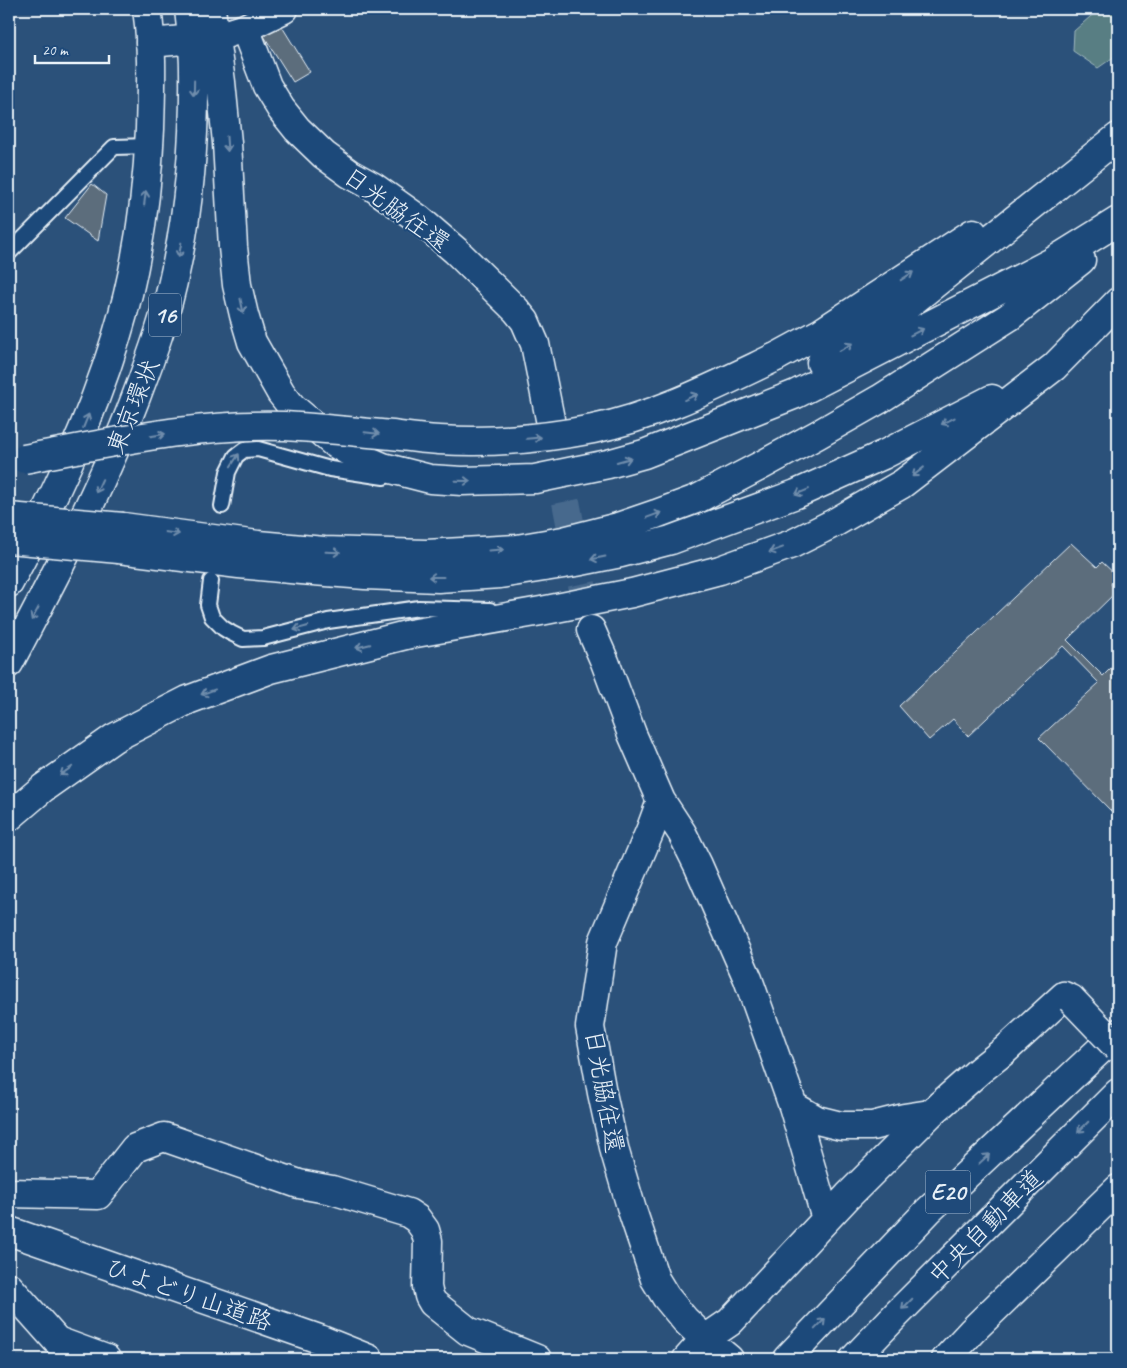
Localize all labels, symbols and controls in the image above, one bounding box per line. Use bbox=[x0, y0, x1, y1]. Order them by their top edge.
scale bar bbox=[35, 32, 109, 64]
text: 20 m bbox=[42, 41, 69, 60]
one-way arrow bbox=[189, 80, 198, 96]
one-way arrow bbox=[222, 136, 231, 152]
street label: 日光脇往還 bbox=[336, 160, 456, 259]
one-way arrow bbox=[140, 190, 150, 206]
one-way arrow bbox=[174, 241, 184, 257]
one-way arrow bbox=[899, 271, 913, 281]
road number: 16 bbox=[149, 294, 181, 336]
one-way arrow bbox=[238, 297, 247, 313]
one-way arrow bbox=[909, 327, 924, 336]
one-way arrow bbox=[839, 342, 853, 352]
street label: 東京環状 bbox=[99, 354, 166, 459]
one-way arrow bbox=[683, 391, 698, 401]
one-way arrow bbox=[82, 414, 91, 429]
one-way arrow bbox=[941, 417, 956, 426]
one-way arrow bbox=[364, 428, 380, 438]
one-way arrow bbox=[150, 430, 166, 440]
one-way arrow bbox=[526, 433, 542, 442]
one-way arrow bbox=[230, 453, 240, 467]
one-way arrow bbox=[615, 454, 631, 464]
one-way arrow bbox=[912, 466, 925, 477]
one-way arrow bbox=[455, 476, 471, 486]
one-way arrow bbox=[94, 478, 104, 493]
one-way arrow bbox=[795, 488, 810, 497]
one-way arrow bbox=[645, 510, 661, 519]
one-way arrow bbox=[163, 528, 179, 538]
one-way arrow bbox=[487, 546, 503, 555]
one-way arrow bbox=[769, 546, 784, 555]
one-way arrow bbox=[325, 547, 341, 556]
one-way arrow bbox=[590, 554, 606, 563]
one-way arrow bbox=[429, 572, 445, 582]
one-way arrow bbox=[30, 606, 40, 621]
one-way arrow bbox=[294, 624, 310, 633]
one-way arrow bbox=[355, 642, 371, 651]
one-way arrow bbox=[200, 688, 216, 697]
one-way arrow bbox=[59, 766, 73, 776]
street label: 日光脇往還 bbox=[577, 1027, 631, 1156]
one-way arrow bbox=[1078, 1121, 1090, 1133]
one-way arrow bbox=[977, 1153, 990, 1165]
street label: 中央自動車道 bbox=[921, 1162, 1050, 1291]
road number: E20 bbox=[926, 1170, 970, 1214]
street label: ひよどり山道路 bbox=[101, 1251, 277, 1339]
one-way arrow bbox=[901, 1298, 913, 1311]
one-way arrow bbox=[814, 1318, 826, 1330]

